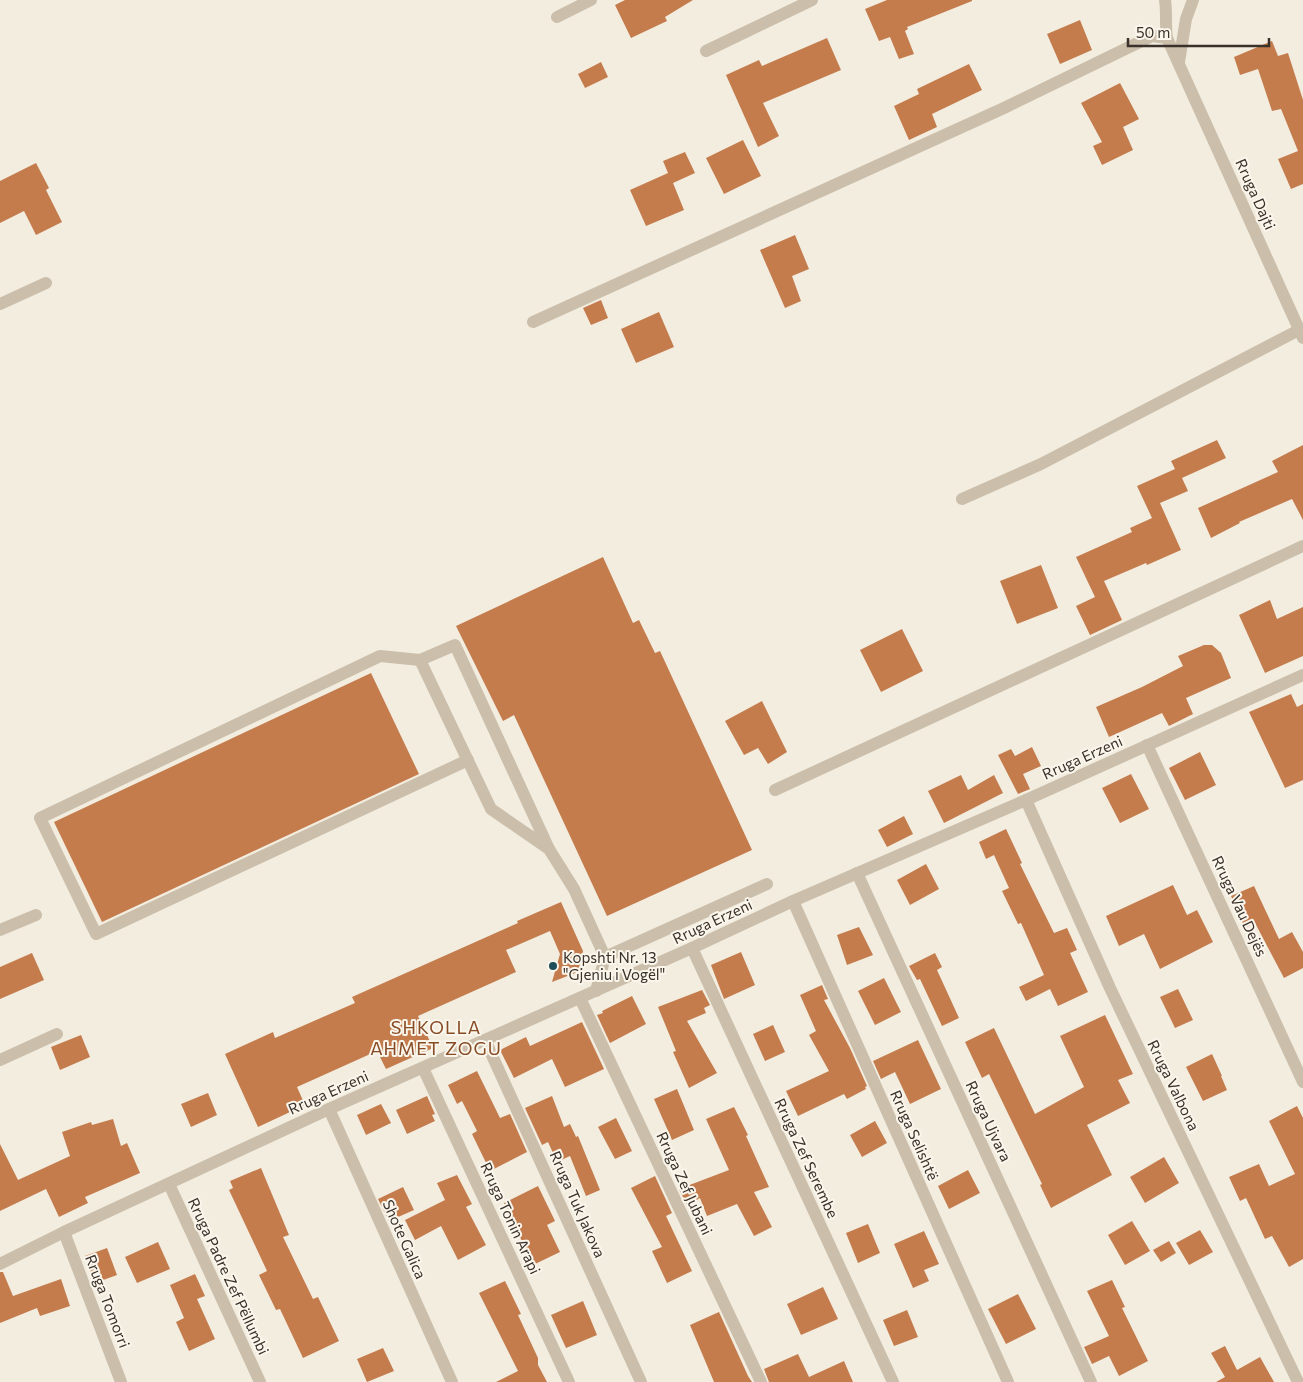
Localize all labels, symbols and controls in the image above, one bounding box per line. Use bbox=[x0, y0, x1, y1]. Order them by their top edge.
scale bar bbox=[1128, 15, 1269, 47]
text: 50 m bbox=[1136, 23, 1170, 41]
street label: Rruga Dajti bbox=[1232, 156, 1280, 232]
street label: Rruga Erzeni bbox=[1039, 731, 1125, 783]
street label: Rruga Vau Dejës bbox=[1209, 853, 1271, 959]
street label: Rruga Erzeni bbox=[669, 895, 755, 947]
place label: Kopshti Nr. 13 "Gjeniu i Vogël" bbox=[563, 948, 665, 983]
marker: Kopshti Nr. 13 "Gjeniu i Vogël" bbox=[547, 960, 559, 972]
district label: SHKOLLA AHMET ZOGU bbox=[370, 1016, 502, 1059]
street label: Rruga Valbona bbox=[1144, 1037, 1204, 1133]
street label: Rruga Erzeni bbox=[285, 1066, 371, 1118]
street label: Rruga Ujvara bbox=[962, 1078, 1016, 1164]
street label: Rruga Selishtë bbox=[887, 1087, 943, 1183]
street label: Rruga Zef Serembe bbox=[771, 1095, 843, 1221]
street label: Rruga Zef Jubani bbox=[653, 1129, 717, 1237]
street label: Rruga Tuk Jakova bbox=[546, 1148, 610, 1260]
street label: Rruga Tonin Arapi bbox=[477, 1159, 545, 1277]
street label: Rruga Padre Zef Pëllumbi bbox=[185, 1195, 273, 1357]
street label: Shote Galica bbox=[380, 1197, 430, 1281]
street label: Rruga Tomorri bbox=[82, 1252, 134, 1350]

